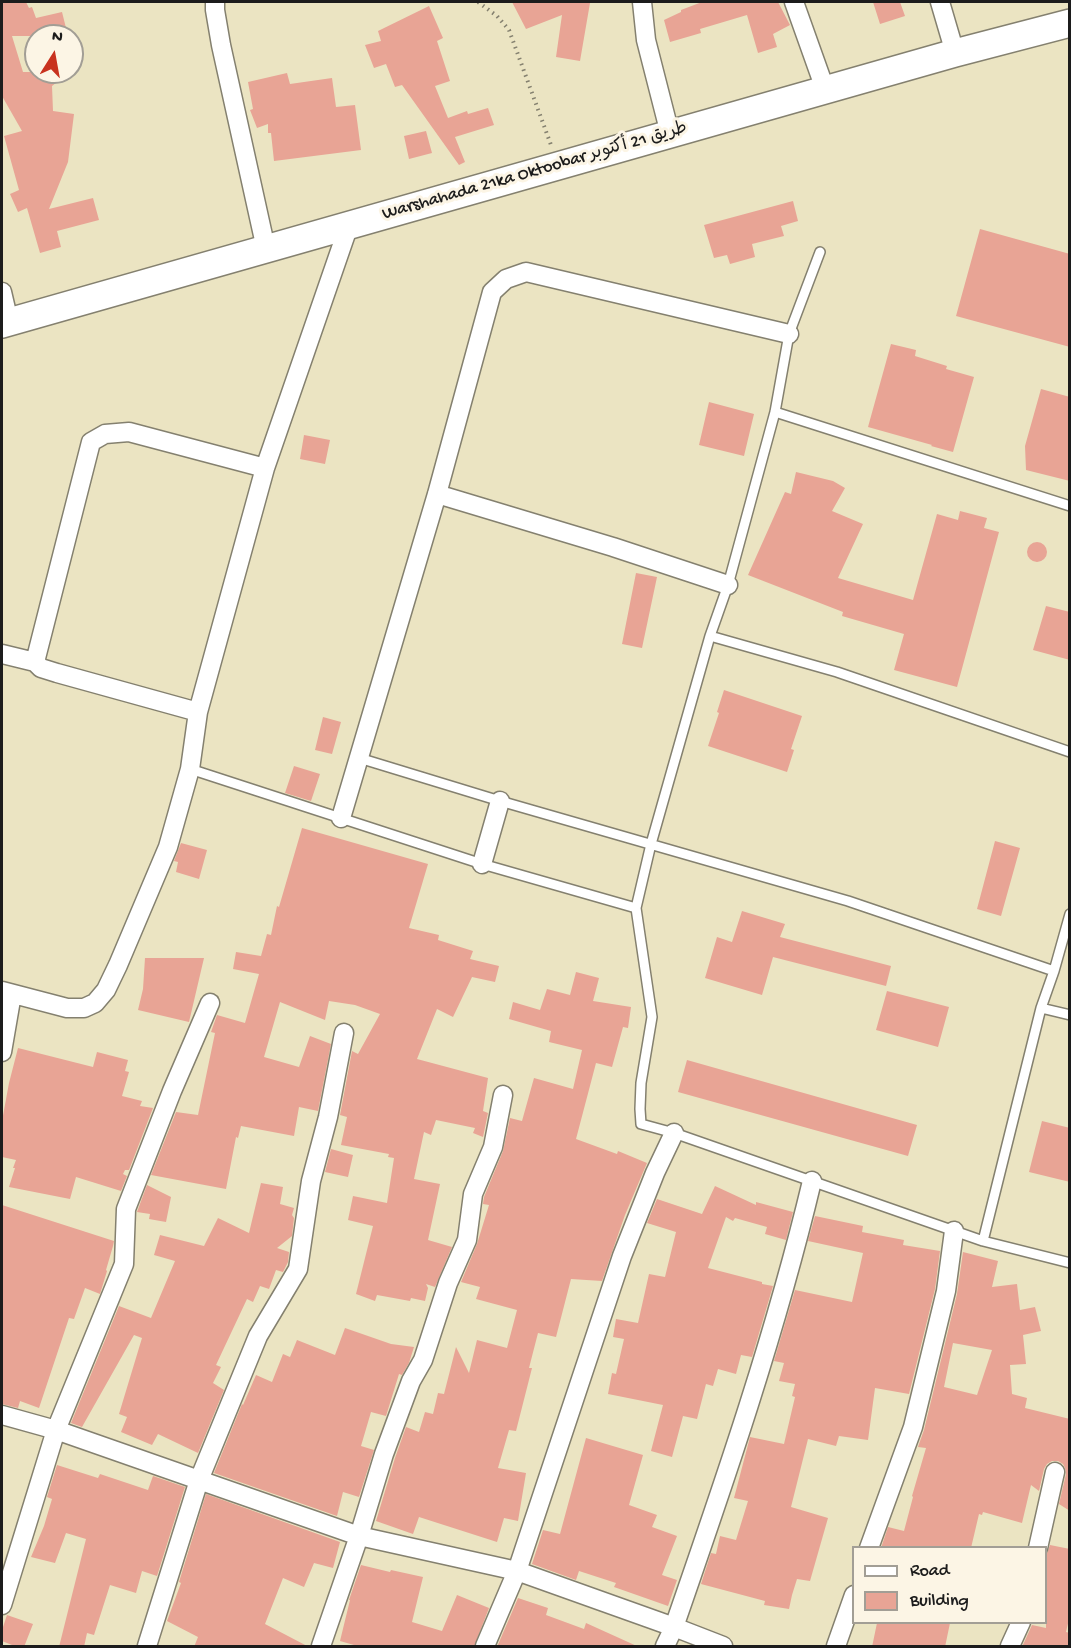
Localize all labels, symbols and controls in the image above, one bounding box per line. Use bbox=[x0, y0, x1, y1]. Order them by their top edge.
north arrow bbox=[24, 24, 84, 84]
text: N bbox=[50, 27, 64, 48]
street label: Warshahada 21ka Oktoobar طريق 21 أكتوبر bbox=[380, 118, 690, 226]
legend bbox=[852, 1546, 1047, 1624]
text: Road bbox=[910, 1561, 949, 1582]
text: Building bbox=[910, 1591, 969, 1612]

